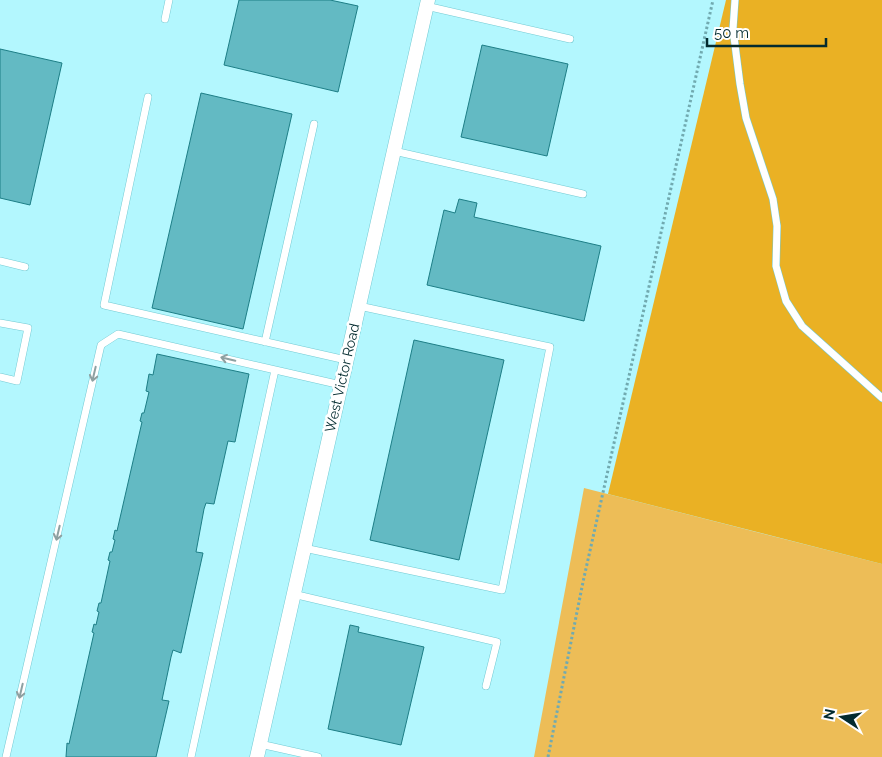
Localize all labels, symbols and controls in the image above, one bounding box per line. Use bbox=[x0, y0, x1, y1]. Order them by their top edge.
scale bar bbox=[707, 15, 826, 47]
text: 50 m bbox=[714, 24, 749, 42]
street label: West Victor Road bbox=[322, 322, 362, 434]
one-way arrow bbox=[220, 354, 236, 363]
one-way arrow bbox=[89, 366, 98, 382]
one-way arrow bbox=[53, 524, 62, 540]
one-way arrow bbox=[16, 683, 25, 699]
north arrow bbox=[817, 692, 867, 742]
text: N bbox=[820, 707, 838, 721]

